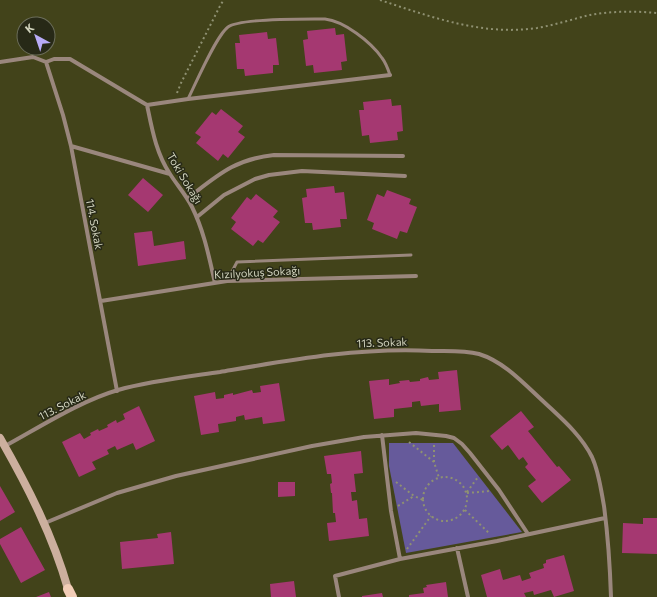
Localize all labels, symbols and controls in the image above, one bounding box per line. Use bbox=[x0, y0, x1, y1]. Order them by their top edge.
north arrow bbox=[16, 16, 56, 56]
text: K bbox=[22, 20, 37, 35]
street label: Toki Sokağı bbox=[165, 150, 205, 206]
street label: 114. Sokak bbox=[84, 198, 106, 250]
street label: Kızılyokuş Sokağı bbox=[214, 263, 300, 281]
street label: 113. Sokak bbox=[356, 335, 408, 349]
street label: 113. Sokak bbox=[36, 388, 88, 422]

